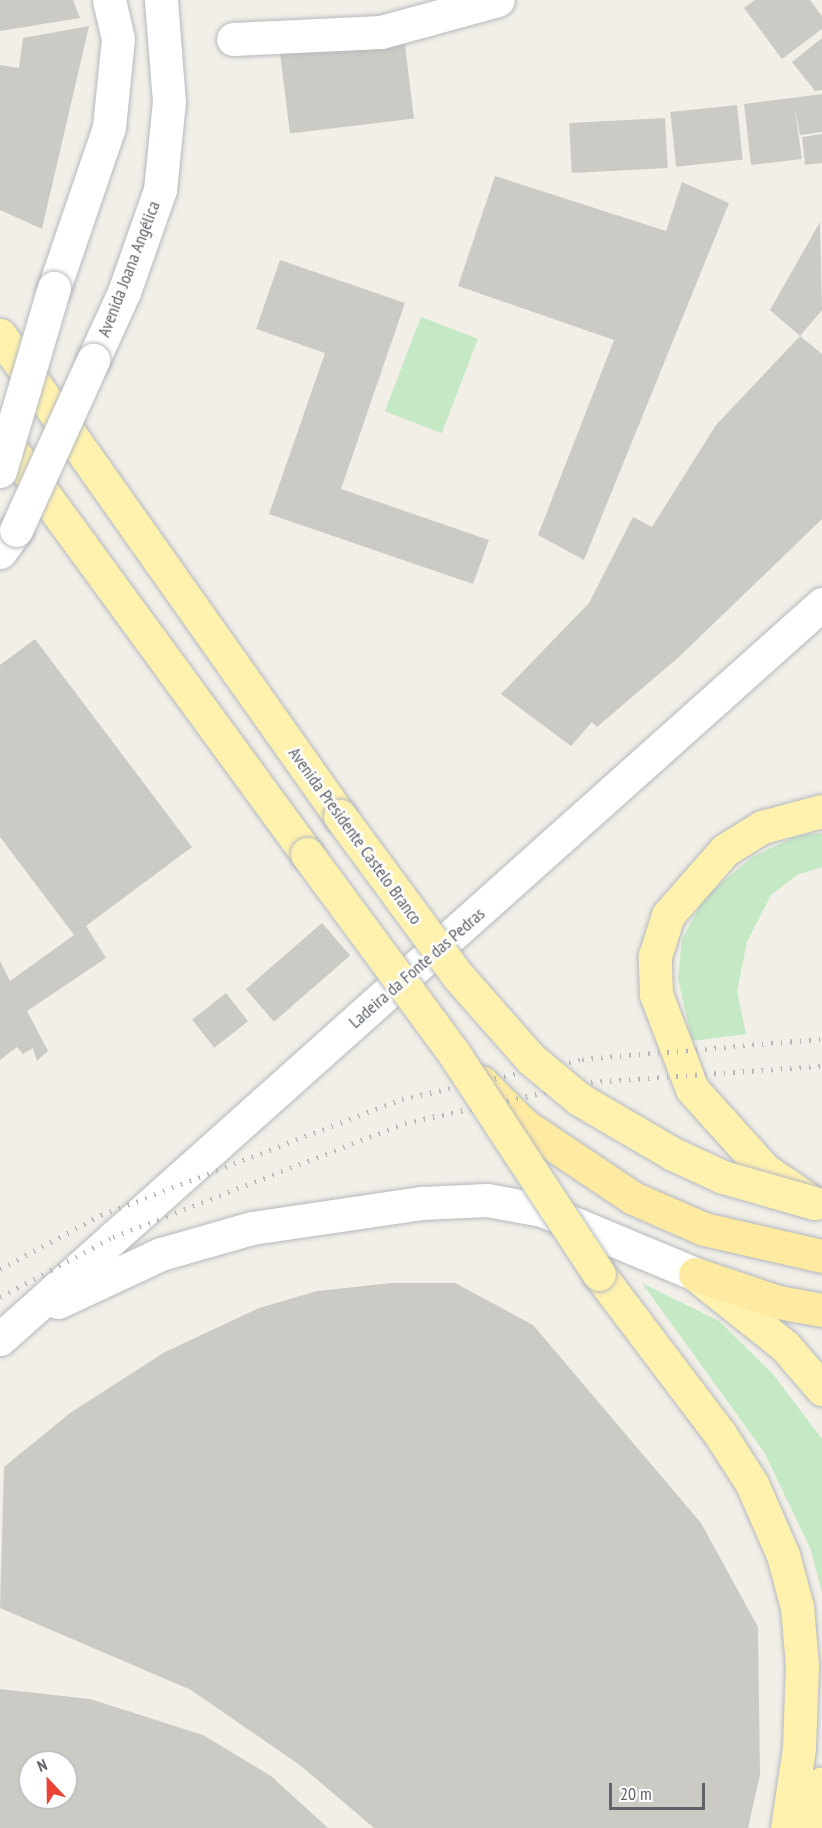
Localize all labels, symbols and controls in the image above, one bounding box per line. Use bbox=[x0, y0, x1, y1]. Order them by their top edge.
street label: Avenida Joana Angélica bbox=[93, 198, 165, 340]
street label: Avenida Presidente Castelo Branco bbox=[283, 743, 427, 929]
street label: Ladeira da Fonte das Pedras bbox=[344, 903, 490, 1033]
north arrow bbox=[18, 1750, 78, 1810]
text: N bbox=[34, 1754, 50, 1776]
scale bar bbox=[612, 1771, 708, 1809]
text: 20 m bbox=[620, 1782, 652, 1805]

